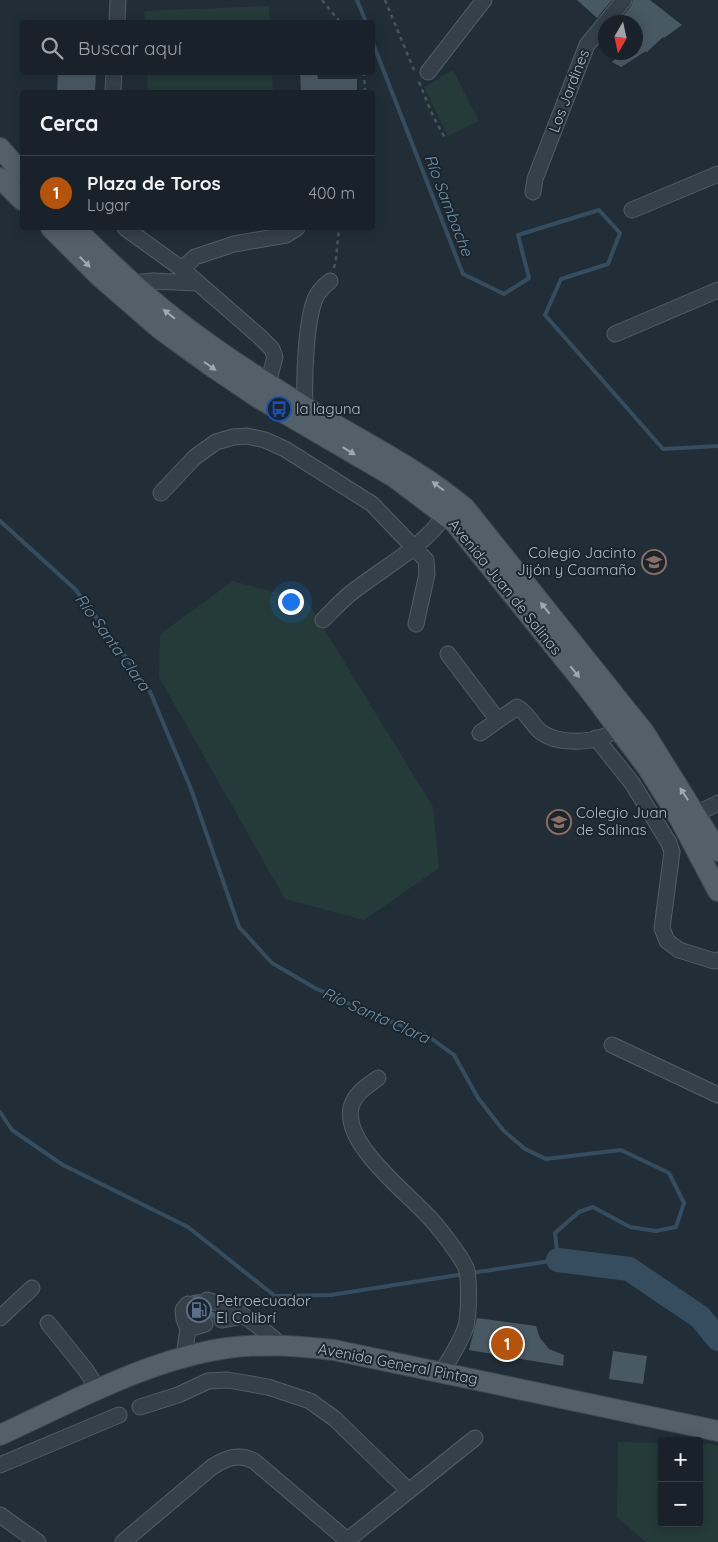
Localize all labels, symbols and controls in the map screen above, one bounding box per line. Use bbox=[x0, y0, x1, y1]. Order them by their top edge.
north arrow bbox=[598, 15, 643, 60]
search box bbox=[20, 20, 375, 75]
icon: search bbox=[38, 34, 66, 62]
text: Buscar aquí bbox=[78, 36, 182, 60]
street label: Los Jardines bbox=[544, 46, 593, 135]
text: Cerca bbox=[40, 110, 98, 136]
water label: Río Sambache bbox=[420, 151, 478, 260]
text: Plaza de Toros bbox=[87, 171, 221, 195]
text: 1 bbox=[53, 183, 59, 203]
text: 400 m bbox=[309, 183, 355, 203]
text: Lugar bbox=[87, 195, 130, 215]
one-way arrow bbox=[79, 256, 91, 268]
one-way arrow bbox=[163, 308, 176, 319]
one-way arrow bbox=[203, 360, 216, 371]
bus stop icon: la laguna bbox=[266, 396, 292, 422]
place label: la laguna bbox=[296, 399, 361, 418]
one-way arrow bbox=[342, 446, 355, 455]
one-way arrow bbox=[432, 481, 445, 492]
street label: Avenida Juan de Salinas bbox=[445, 515, 566, 658]
place label: Colegio Jacinto Jijón y Caamaño bbox=[517, 543, 636, 579]
school or university icon: Colegio Jacinto Jijón y Caamaño bbox=[641, 549, 667, 575]
your location bbox=[278, 589, 304, 615]
water label: Río Santa Clara bbox=[71, 590, 156, 695]
one-way arrow bbox=[539, 602, 550, 615]
one-way arrow bbox=[569, 665, 580, 678]
one-way arrow bbox=[679, 787, 688, 801]
place label: Colegio Juan de Salinas bbox=[576, 803, 667, 839]
school or university icon: Colegio Juan de Salinas bbox=[546, 809, 572, 835]
water label: Río Santa Clara bbox=[319, 982, 434, 1048]
place label: Petroecuador El Colibrí bbox=[216, 1291, 311, 1327]
fuel station icon: Petroecuador El Colibrí bbox=[186, 1297, 212, 1323]
pin: 1 bbox=[491, 1325, 523, 1363]
street label: Avenida General Pintag bbox=[317, 1339, 480, 1388]
map controls bbox=[658, 1437, 703, 1527]
button: + bbox=[658, 1437, 703, 1482]
button: − bbox=[658, 1482, 703, 1527]

